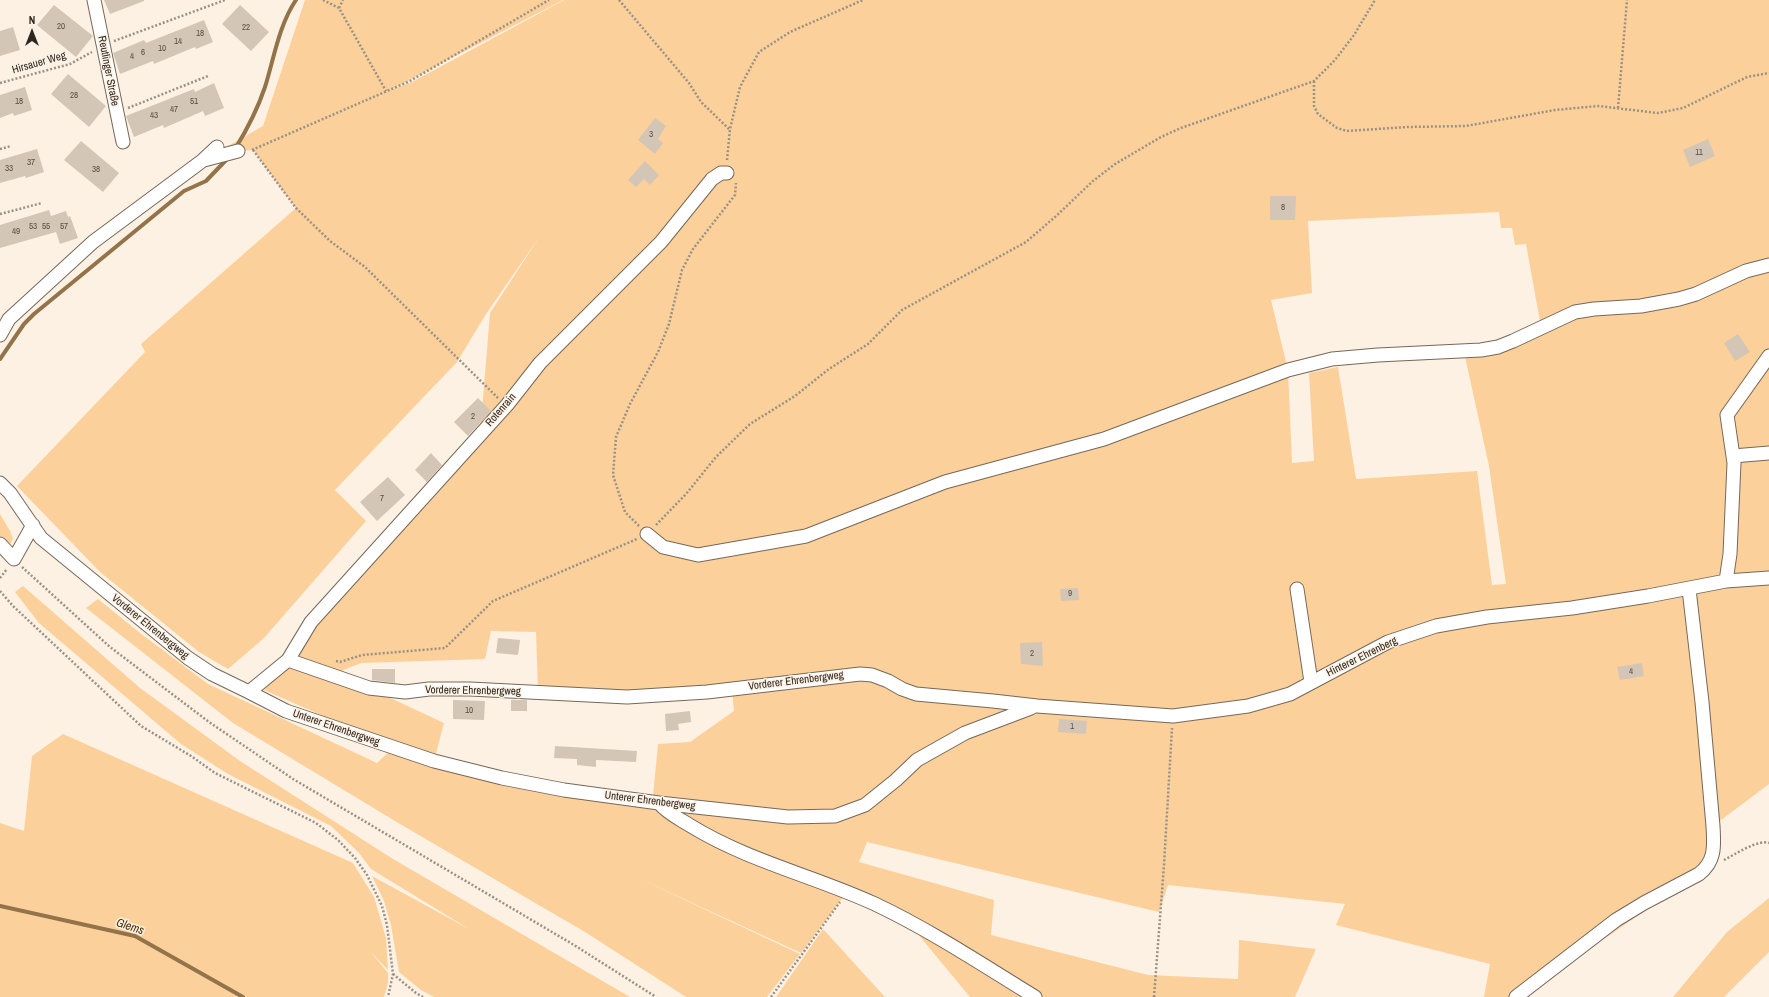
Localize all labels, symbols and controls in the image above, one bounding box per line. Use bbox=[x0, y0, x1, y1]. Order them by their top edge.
north arrow bbox=[12, 12, 52, 52]
text: N bbox=[29, 13, 35, 27]
house number: 20 bbox=[57, 22, 65, 32]
house number: 22 bbox=[242, 23, 250, 33]
house number: 18 bbox=[196, 29, 204, 39]
street label: Reutlinger Straße bbox=[95, 35, 121, 107]
house number: 14 bbox=[174, 37, 182, 47]
house number: 10 bbox=[158, 44, 166, 54]
house number: 6 bbox=[141, 48, 145, 58]
street label: Hirsauer Weg bbox=[11, 49, 67, 77]
house number: 4 bbox=[130, 52, 134, 62]
house number: 28 bbox=[70, 91, 78, 101]
house number: 18 bbox=[15, 97, 23, 107]
house number: 51 bbox=[190, 97, 198, 107]
house number: 47 bbox=[170, 105, 178, 115]
house number: 43 bbox=[150, 111, 158, 121]
house number: 3 bbox=[649, 130, 653, 140]
house number: 11 bbox=[1695, 148, 1703, 158]
house number: 37 bbox=[27, 158, 35, 168]
house number: 33 bbox=[5, 164, 13, 174]
house number: 38 bbox=[92, 165, 100, 175]
house number: 8 bbox=[1281, 203, 1285, 213]
house number: 53 bbox=[29, 222, 37, 232]
house number: 55 bbox=[42, 222, 50, 232]
house number: 57 bbox=[60, 222, 68, 232]
house number: 49 bbox=[12, 227, 20, 237]
street label: Rotenrain bbox=[483, 391, 519, 429]
house number: 2 bbox=[471, 412, 475, 422]
house number: 7 bbox=[380, 494, 384, 504]
house number: 9 bbox=[1068, 589, 1072, 599]
street label: Vorderer Ehrenbergweg bbox=[109, 592, 191, 662]
street label: Hinterer Ehrenberg bbox=[1324, 634, 1400, 680]
house number: 2 bbox=[1030, 649, 1034, 659]
house number: 4 bbox=[1629, 667, 1633, 677]
street label: Vorderer Ehrenbergweg bbox=[748, 669, 844, 693]
street label: Vorderer Ehrenbergweg bbox=[425, 684, 521, 698]
house number: 10 bbox=[465, 706, 473, 716]
street label: Unterer Ehrenbergweg bbox=[291, 707, 381, 749]
house number: 1 bbox=[1070, 722, 1074, 732]
street label: Unterer Ehrenbergweg bbox=[604, 789, 696, 813]
water label: Glems bbox=[114, 916, 146, 938]

